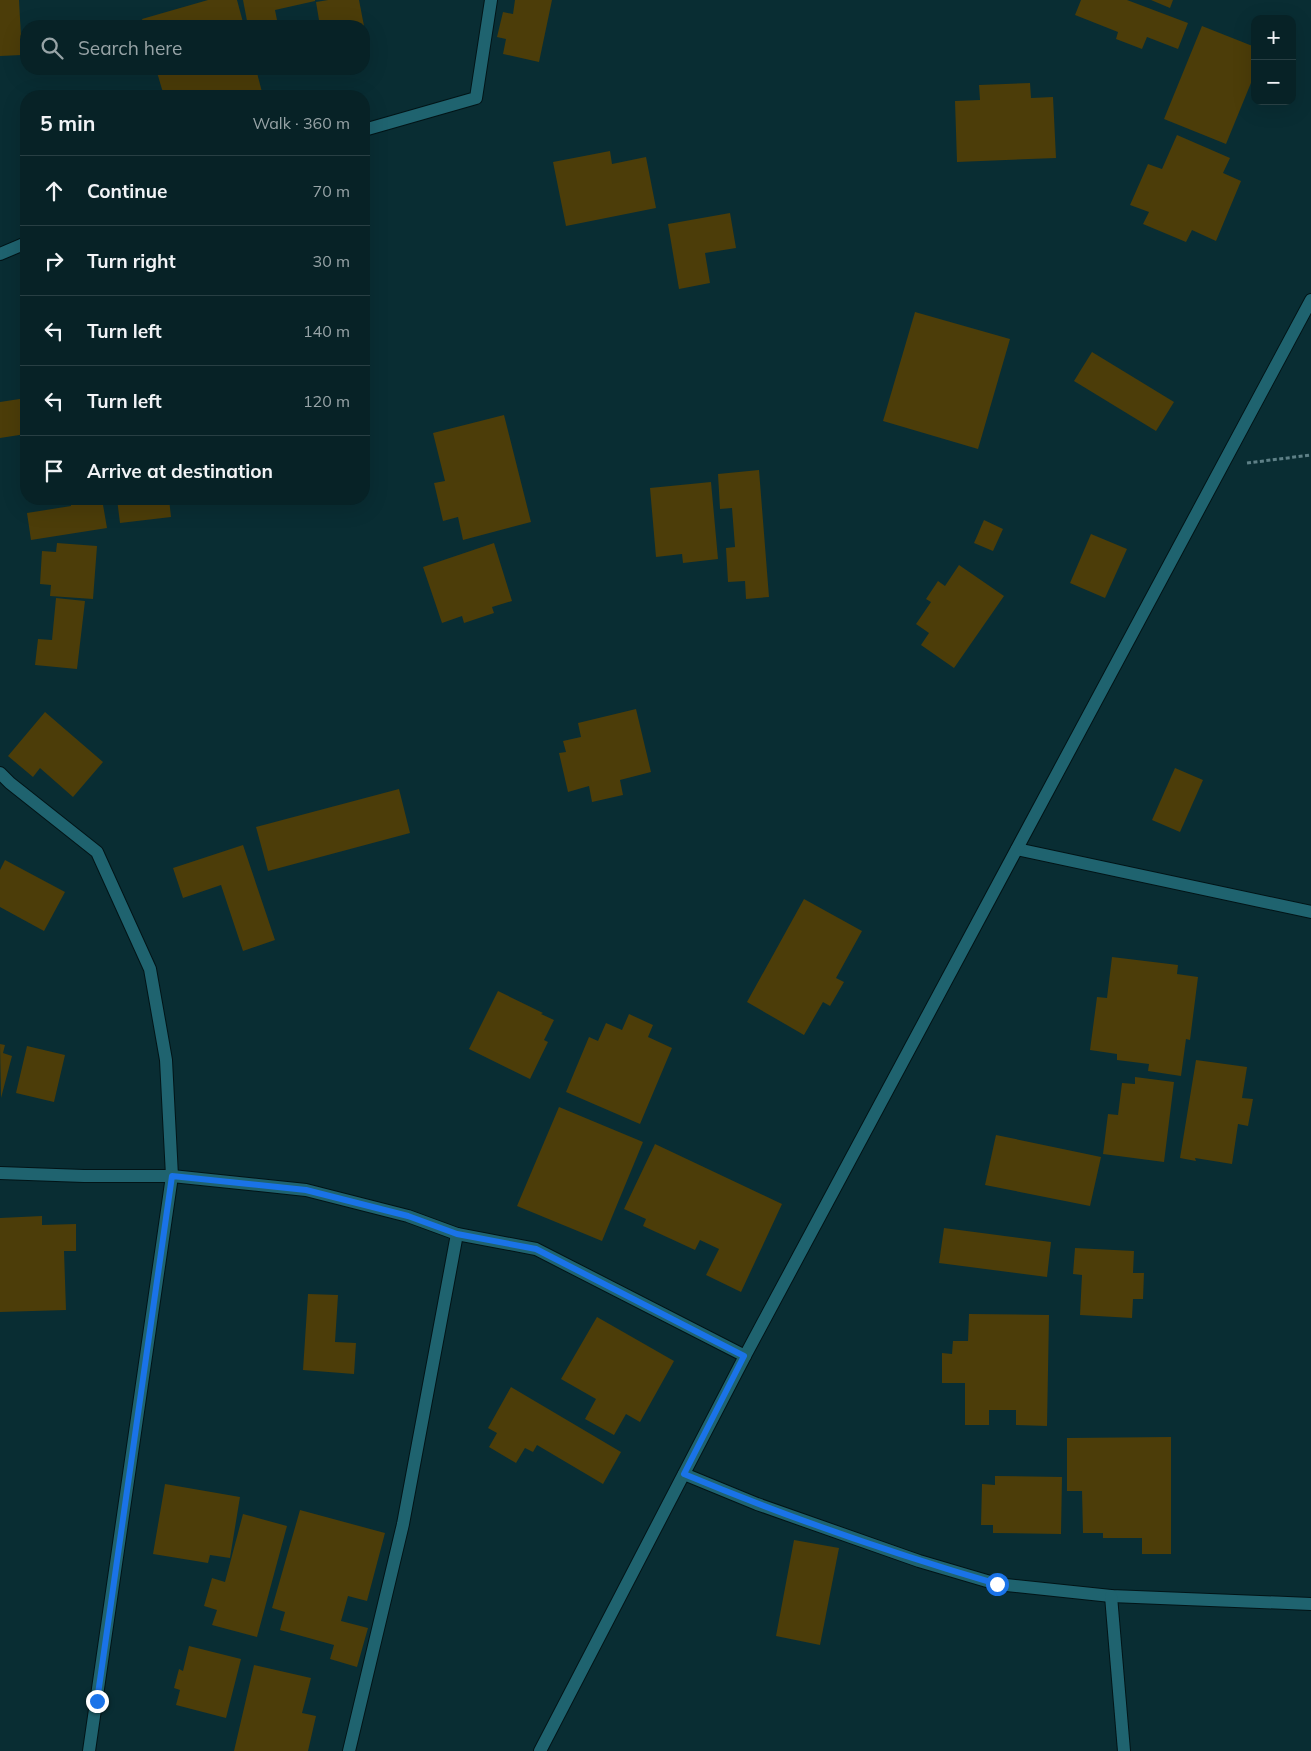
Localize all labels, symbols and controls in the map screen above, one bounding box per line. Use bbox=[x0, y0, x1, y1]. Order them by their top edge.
map controls bbox=[1251, 15, 1296, 105]
button: + bbox=[1251, 15, 1296, 60]
search box bbox=[20, 20, 370, 75]
icon: search bbox=[38, 34, 66, 62]
text: Search here bbox=[78, 36, 182, 60]
button: − bbox=[1251, 60, 1296, 105]
text: 5 min bbox=[40, 110, 95, 136]
text: Walk · 360 m bbox=[252, 113, 350, 133]
icon: ahead bbox=[40, 177, 68, 205]
text: Continue bbox=[87, 179, 167, 203]
text: 70 m bbox=[313, 181, 350, 201]
icon: right bbox=[40, 247, 68, 275]
text: Turn right bbox=[87, 249, 176, 273]
text: 30 m bbox=[313, 251, 350, 271]
icon: left bbox=[40, 317, 68, 345]
text: Turn left bbox=[87, 319, 162, 343]
text: 140 m bbox=[303, 321, 350, 341]
icon: left bbox=[40, 387, 68, 415]
text: Turn left bbox=[87, 389, 162, 413]
text: 120 m bbox=[303, 391, 350, 411]
icon: arrive bbox=[40, 457, 68, 485]
text: Arrive at destination bbox=[87, 459, 273, 483]
route start bbox=[986, 1573, 1009, 1596]
route end bbox=[86, 1690, 109, 1713]

